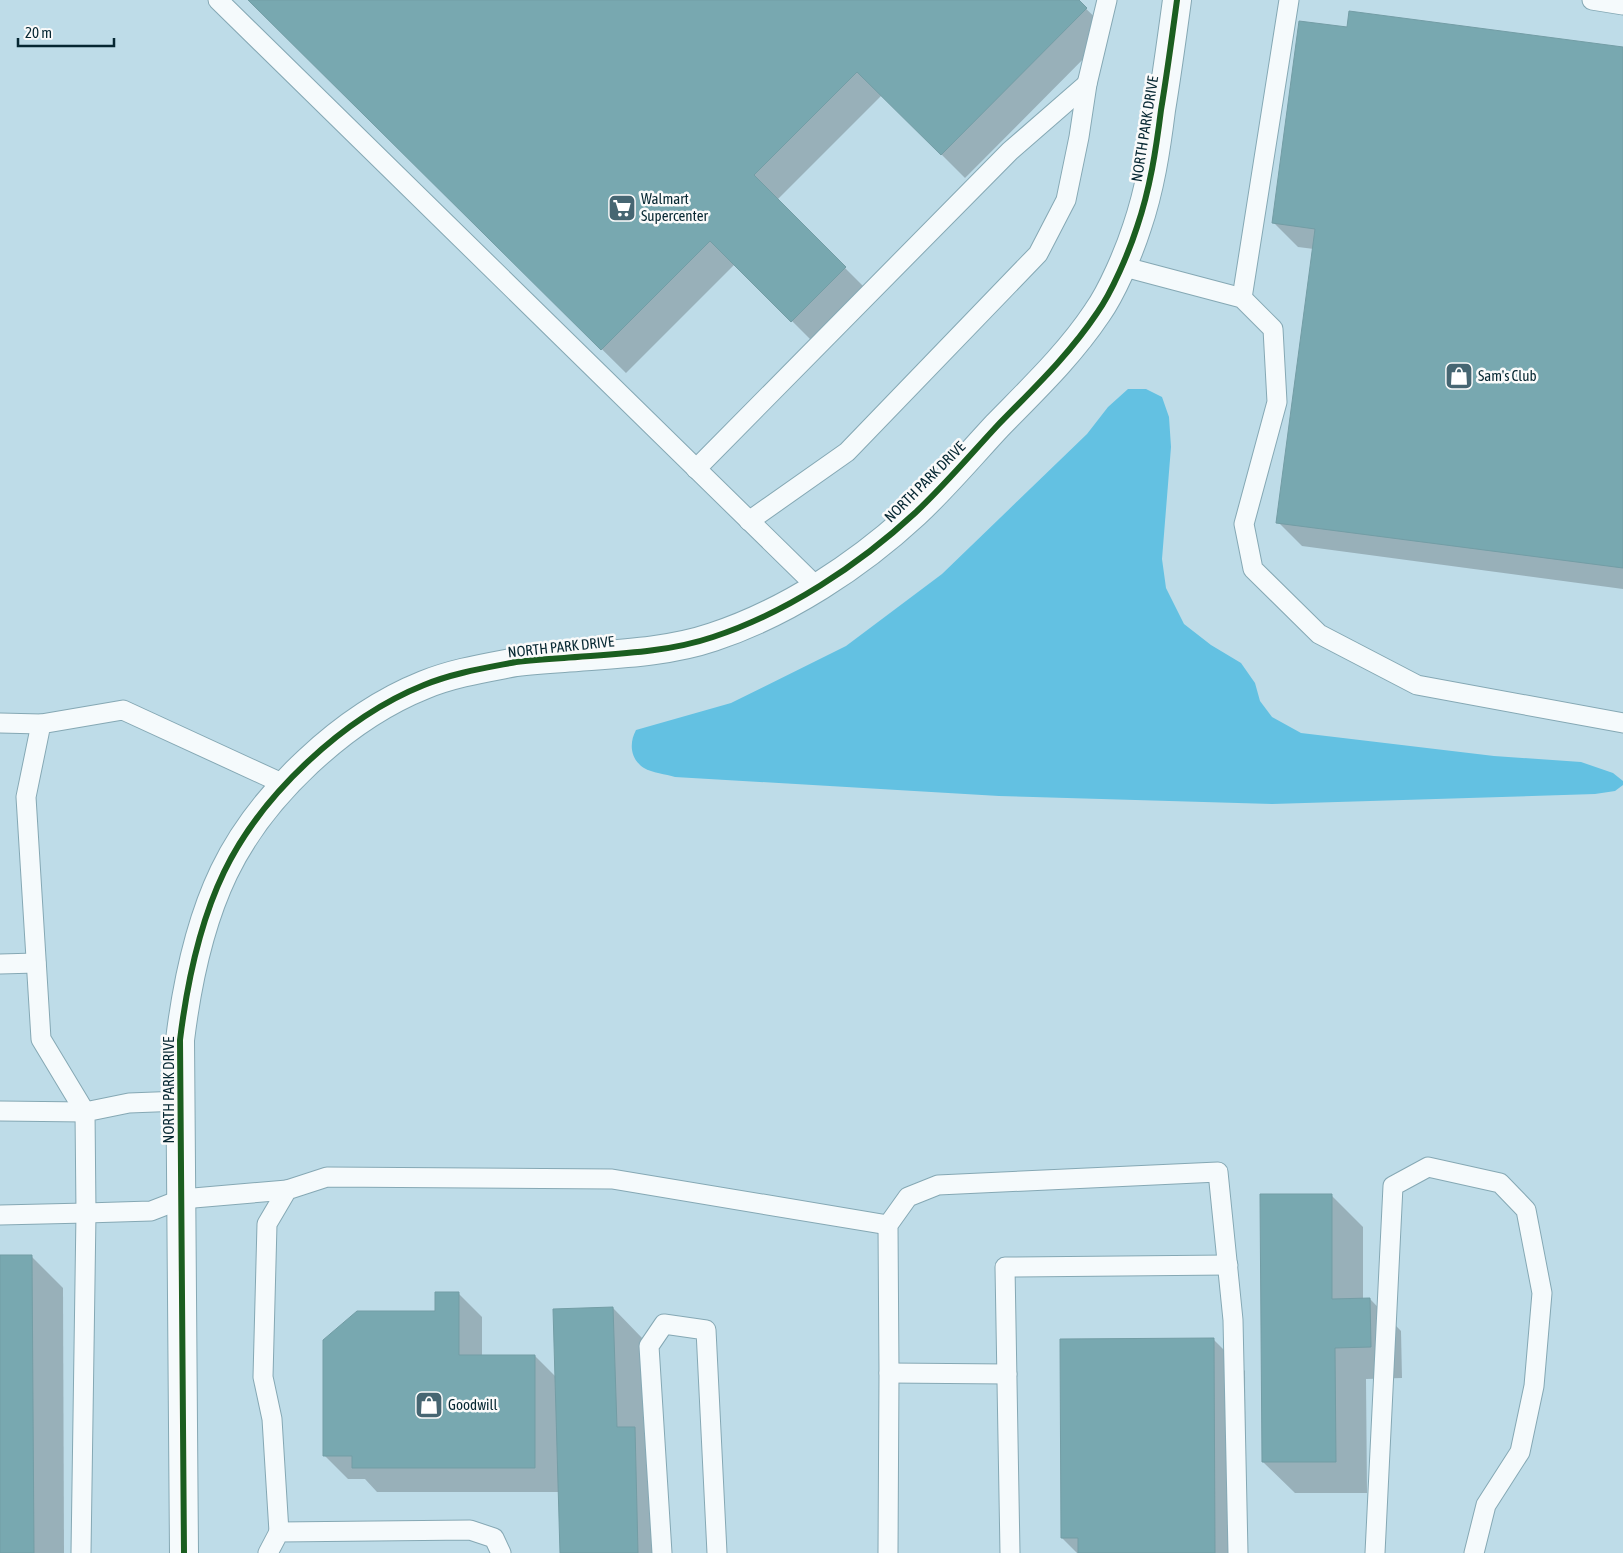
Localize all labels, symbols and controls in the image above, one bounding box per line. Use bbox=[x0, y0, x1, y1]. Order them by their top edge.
scale bar bbox=[18, 15, 114, 47]
text: 20 m bbox=[25, 24, 52, 41]
street label: NORTH PARK DRIVE bbox=[1128, 74, 1161, 183]
place label: Walmart Supercenter bbox=[641, 190, 709, 224]
supermarket icon: Walmart Supercenter bbox=[607, 193, 637, 223]
shop icon: Sam's Club bbox=[1444, 361, 1474, 391]
place label: Sam's Club bbox=[1478, 367, 1537, 384]
street label: NORTH PARK DRIVE bbox=[881, 437, 969, 525]
street label: NORTH PARK DRIVE bbox=[507, 632, 616, 661]
street label: NORTH PARK DRIVE bbox=[160, 1036, 177, 1143]
shop icon: Goodwill bbox=[414, 1390, 444, 1420]
place label: Goodwill bbox=[448, 1396, 498, 1413]

